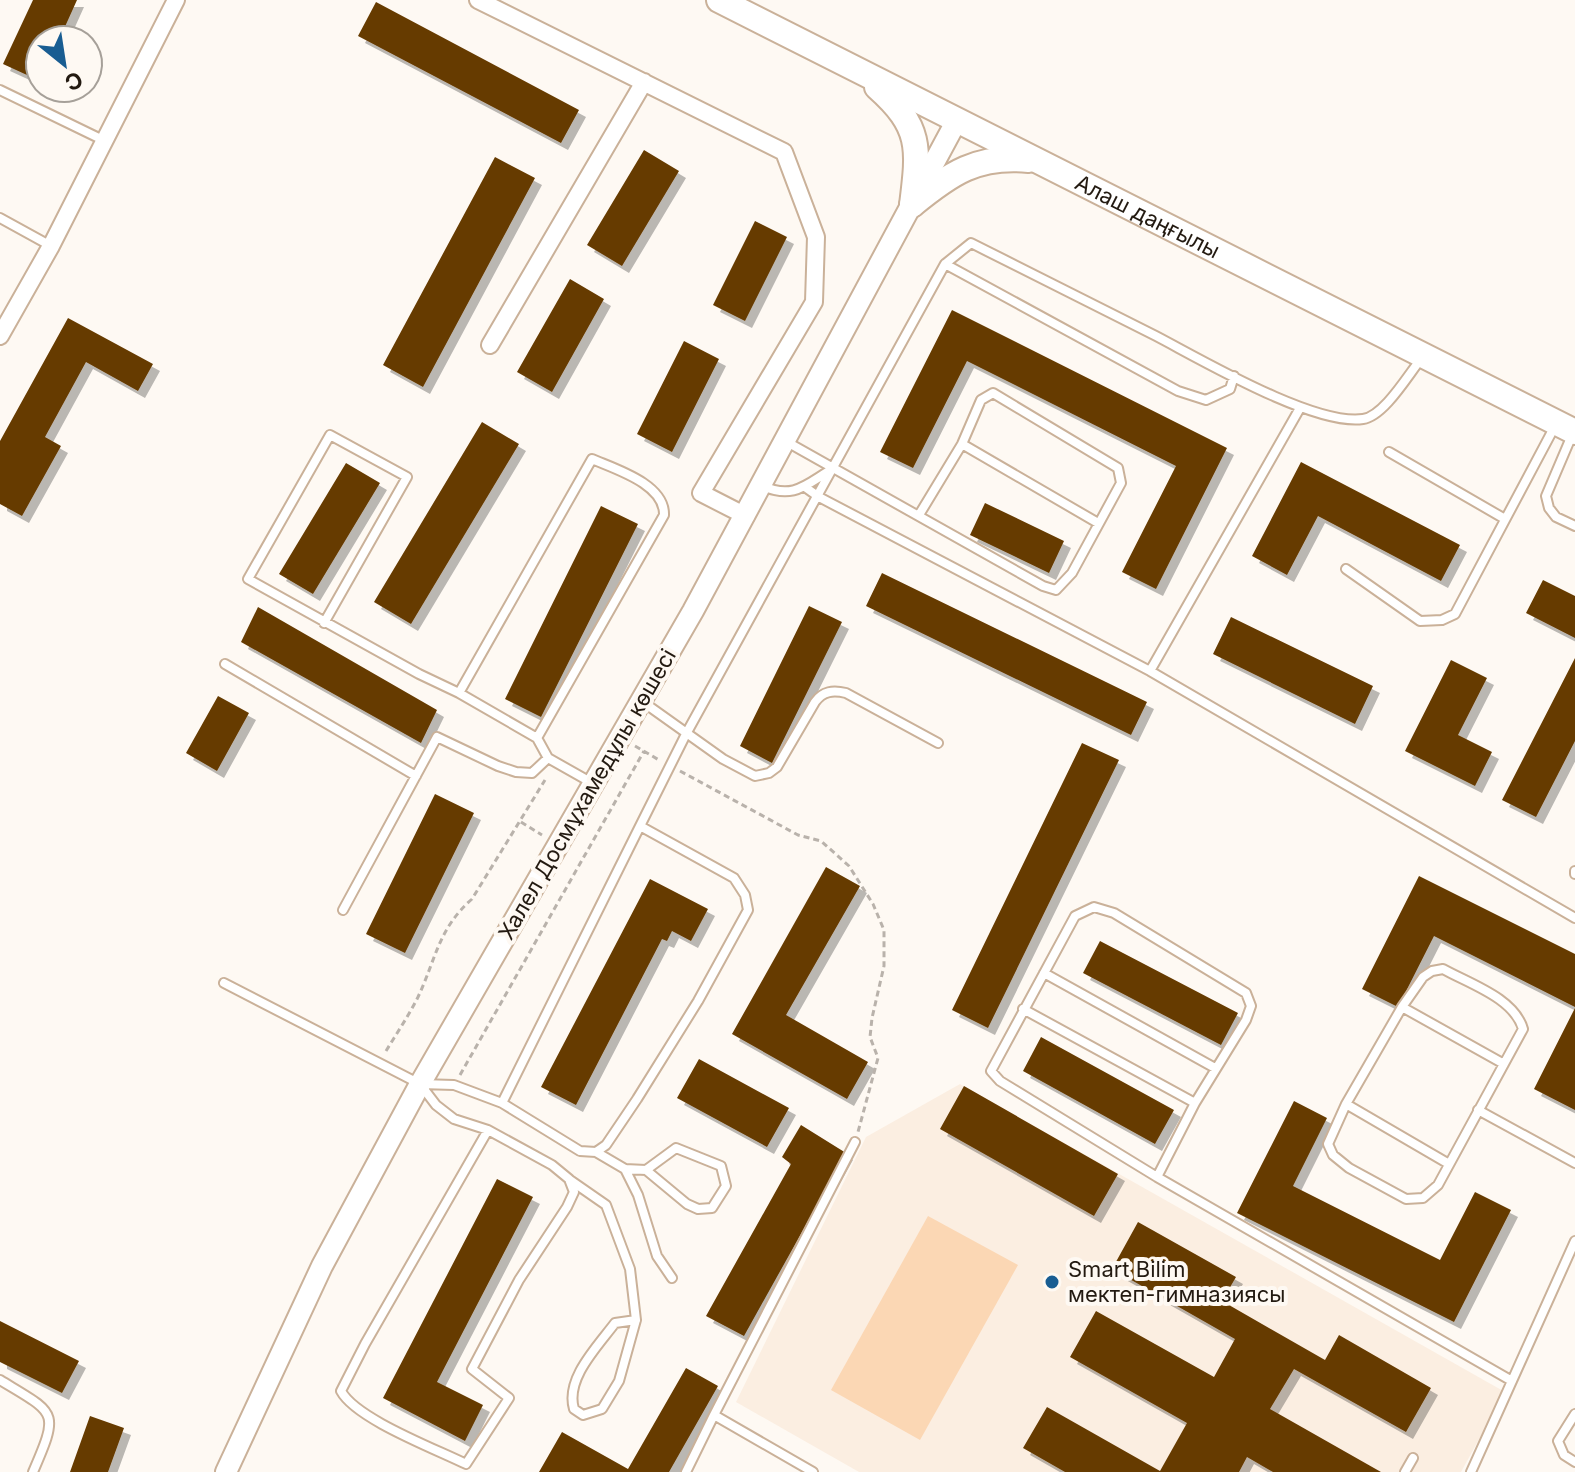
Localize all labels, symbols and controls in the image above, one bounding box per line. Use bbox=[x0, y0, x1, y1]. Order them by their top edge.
north arrow bbox=[24, 24, 104, 104]
text: С bbox=[60, 66, 88, 97]
street label: Алаш даңғылы bbox=[1071, 169, 1224, 264]
street label: Халел Досмұхамедұлы көшесі bbox=[493, 644, 681, 944]
place label: Smart Bilim мектеп-гимназиясы bbox=[1068, 1256, 1286, 1307]
marker: Smart Bilim мектеп-гимназиясы bbox=[1043, 1273, 1061, 1291]

